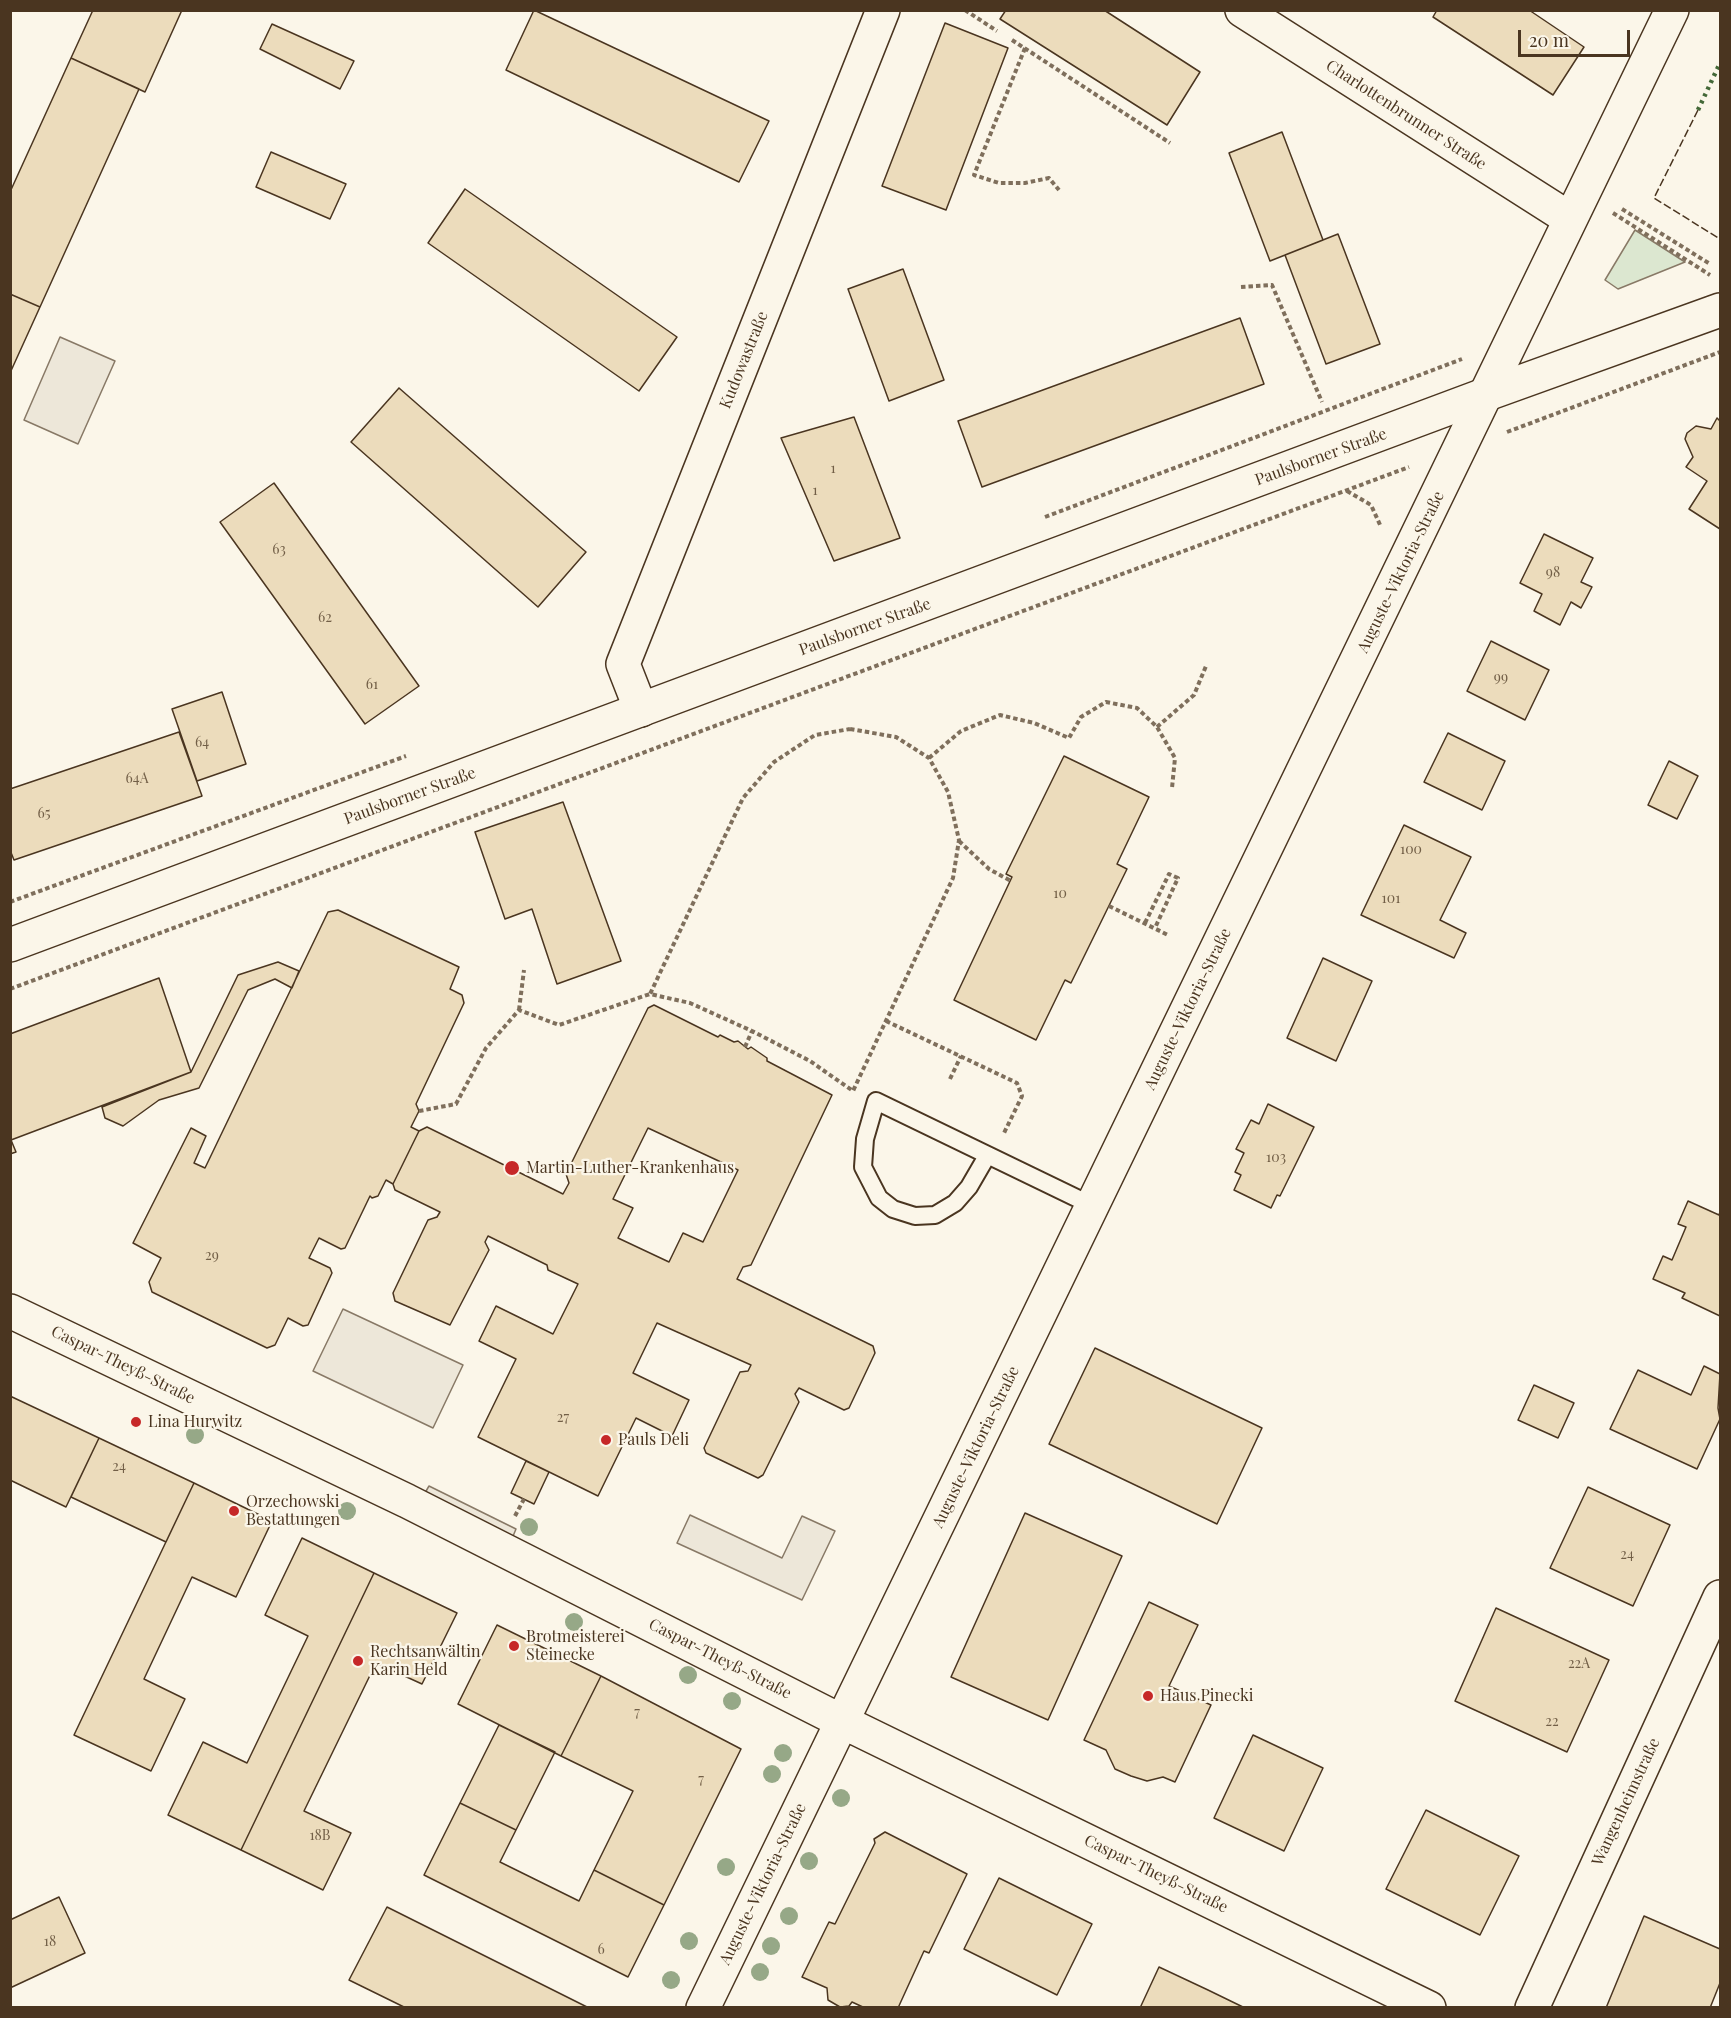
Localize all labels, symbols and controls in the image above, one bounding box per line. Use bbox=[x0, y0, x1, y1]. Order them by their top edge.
scale bar bbox=[1521, 18, 1634, 56]
text: 20 m bbox=[1529, 28, 1569, 52]
street label: Charlottenbrunner Straße bbox=[1322, 56, 1490, 174]
street label: Kudowastraße bbox=[716, 309, 772, 411]
street label: Paulsborner Straße bbox=[1253, 424, 1389, 490]
house number: 1 bbox=[830, 461, 836, 477]
house number: 1 bbox=[812, 483, 818, 499]
street label: Auguste-Viktoria-Straße bbox=[1353, 488, 1449, 656]
house number: 63 bbox=[272, 542, 286, 558]
house number: 98 bbox=[1546, 565, 1560, 581]
street label: Paulsborner Straße bbox=[797, 594, 933, 660]
house number: 62 bbox=[318, 610, 332, 626]
house number: 99 bbox=[1494, 670, 1508, 686]
house number: 61 bbox=[366, 677, 378, 693]
house number: 64 bbox=[195, 735, 209, 751]
street label: Paulsborner Straße bbox=[342, 763, 478, 829]
house number: 64A bbox=[126, 771, 148, 787]
house number: 65 bbox=[37, 806, 51, 822]
house number: 100 bbox=[1400, 842, 1422, 858]
house number: 10 bbox=[1053, 886, 1067, 902]
house number: 101 bbox=[1382, 891, 1400, 907]
street label: Auguste-Viktoria-Straße bbox=[1140, 925, 1236, 1093]
house number: 103 bbox=[1266, 1150, 1286, 1166]
place label: Martin-Luther-Krankenhaus bbox=[526, 1158, 734, 1178]
marker: Martin-Luther-Krankenhaus bbox=[503, 1159, 521, 1177]
house number: 29 bbox=[205, 1248, 219, 1264]
street label: Caspar-Theyß-Straße bbox=[48, 1322, 198, 1408]
street label: Auguste-Viktoria-Straße bbox=[928, 1363, 1024, 1531]
house number: 27 bbox=[557, 1410, 569, 1426]
place label: Lina Hurwitz bbox=[148, 1412, 242, 1432]
marker: Lina Hurwitz bbox=[129, 1415, 143, 1429]
place label: Pauls Deli bbox=[618, 1430, 689, 1450]
marker: Pauls Deli bbox=[599, 1433, 613, 1447]
house number: 24 bbox=[112, 1459, 126, 1475]
place label: Orzechowski Bestattungen bbox=[246, 1492, 340, 1530]
marker: Orzechowski Bestattungen bbox=[227, 1504, 241, 1518]
house number: 24 bbox=[1620, 1547, 1634, 1563]
street label: Caspar-Theyß-Straße bbox=[645, 1615, 795, 1703]
place label: Brotmeisterei Steinecke bbox=[526, 1627, 625, 1665]
marker: Brotmeisterei Steinecke bbox=[507, 1639, 521, 1653]
place label: Rechtsanwältin Karin Held bbox=[370, 1642, 481, 1680]
marker: Rechtsanwältin Karin Held bbox=[351, 1654, 365, 1668]
house number: 22A bbox=[1568, 1656, 1590, 1672]
place label: Haus Pinecki bbox=[1160, 1686, 1253, 1706]
marker: Haus Pinecki bbox=[1141, 1689, 1155, 1703]
house number: 7 bbox=[634, 1705, 640, 1721]
house number: 22 bbox=[1545, 1714, 1559, 1730]
street label: Wangenheimstraße bbox=[1588, 1735, 1664, 1869]
house number: 7 bbox=[698, 1772, 704, 1788]
street label: Auguste-Viktoria-Straße bbox=[715, 1800, 811, 1968]
house number: 18B bbox=[309, 1828, 331, 1844]
street label: Caspar-Theyß-Straße bbox=[1081, 1831, 1231, 1917]
house number: 18 bbox=[44, 1934, 56, 1950]
house number: 6 bbox=[597, 1942, 605, 1958]

